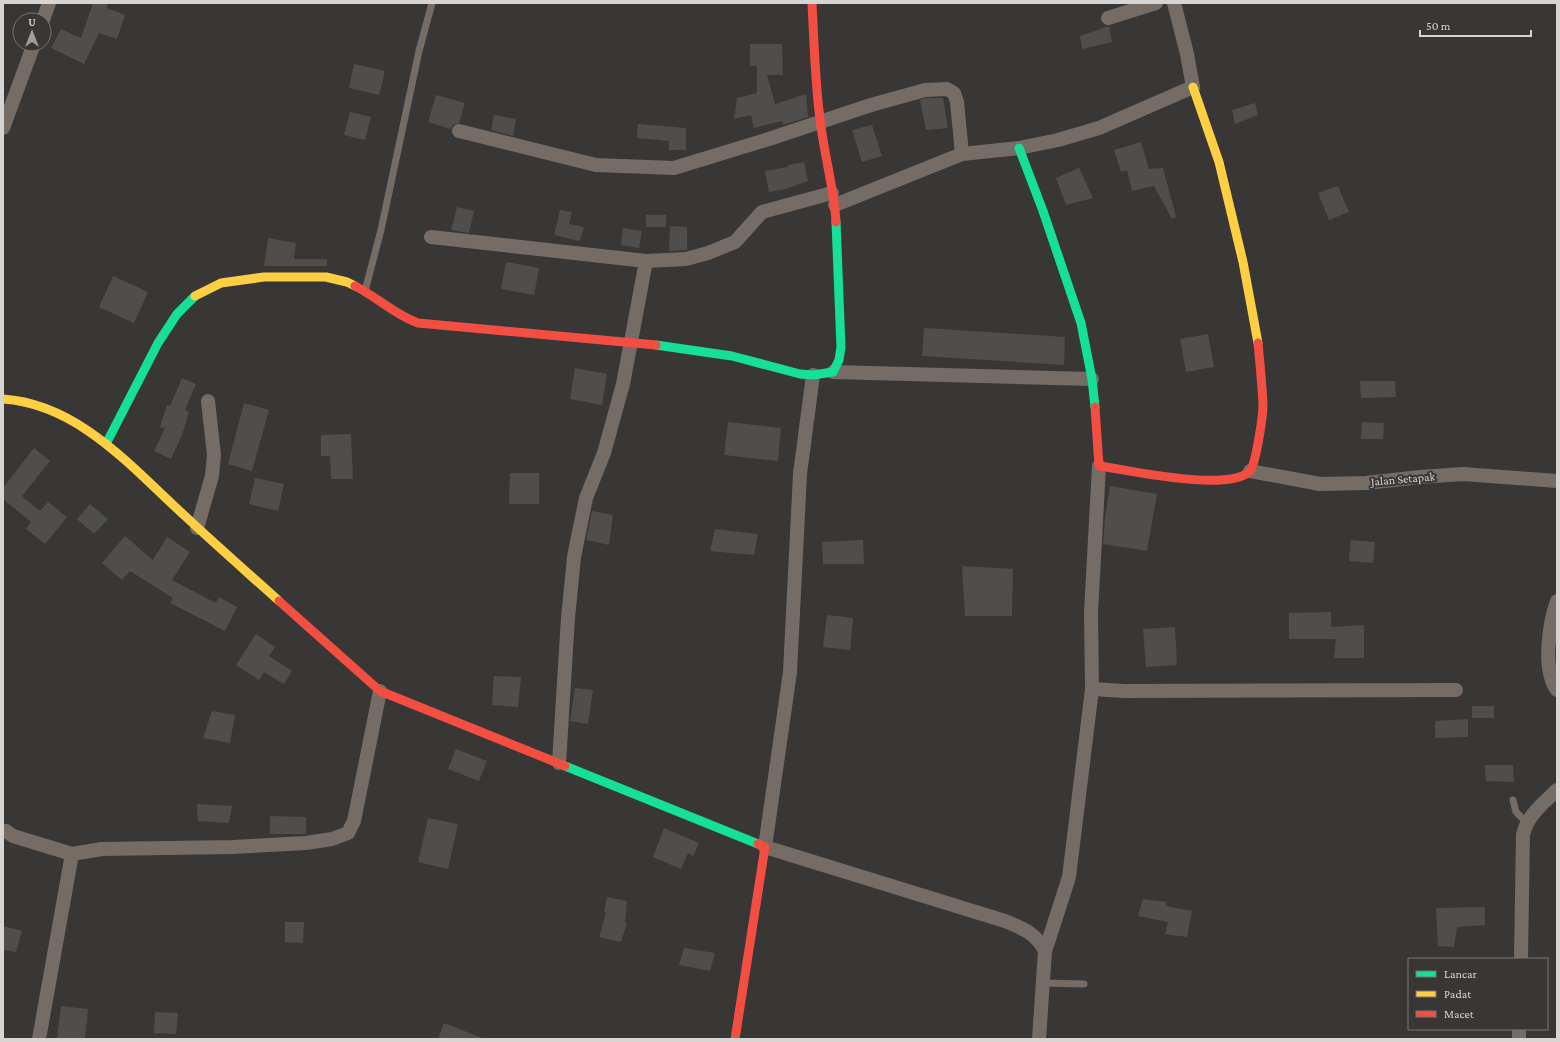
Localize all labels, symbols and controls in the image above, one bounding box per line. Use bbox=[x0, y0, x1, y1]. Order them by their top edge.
north arrow bbox=[12, 12, 52, 52]
scale bar bbox=[1420, 12, 1531, 38]
text: U bbox=[28, 16, 36, 28]
text: 50 m bbox=[1426, 19, 1451, 33]
street label: Jalan Setapak bbox=[1369, 469, 1436, 489]
legend bbox=[1408, 958, 1548, 1030]
text: Lancar bbox=[1444, 967, 1478, 981]
text: Padat bbox=[1444, 987, 1472, 1001]
text: Macet bbox=[1444, 1007, 1475, 1021]

